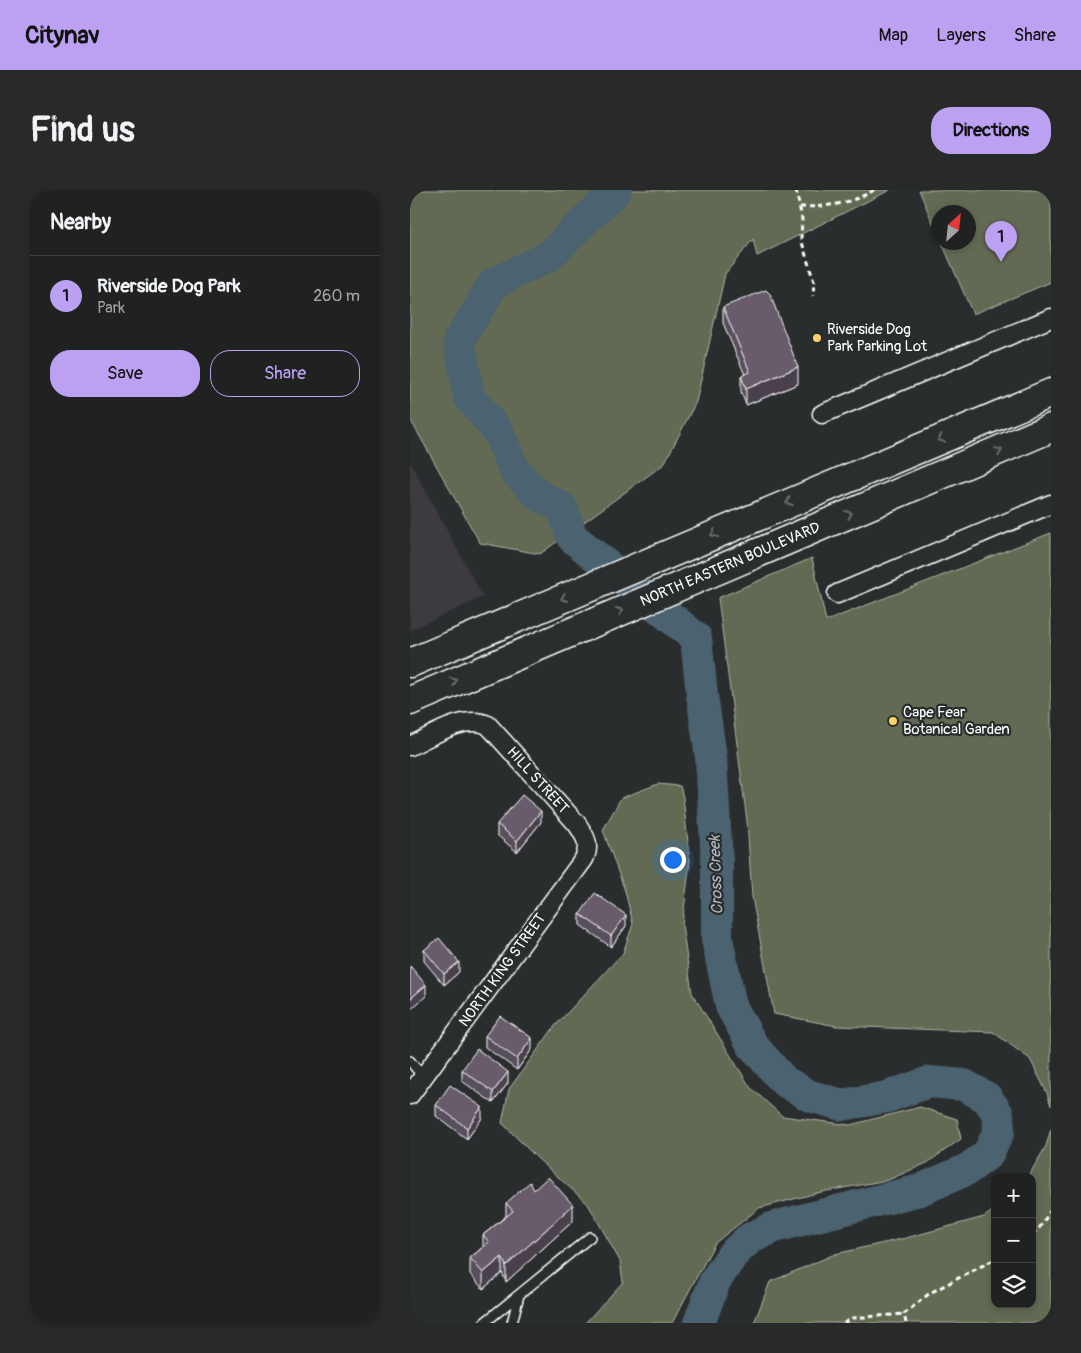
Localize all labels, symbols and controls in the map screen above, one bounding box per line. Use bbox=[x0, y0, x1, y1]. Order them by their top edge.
text: Citynav bbox=[25, 21, 100, 50]
text: Map bbox=[879, 24, 908, 47]
text: Layers bbox=[936, 24, 986, 47]
text: Share bbox=[1014, 24, 1056, 47]
button: Directions bbox=[931, 107, 1051, 154]
text: Find us bbox=[30, 108, 135, 152]
north arrow bbox=[931, 205, 976, 250]
text: Nearby bbox=[50, 209, 111, 236]
pin: 1 bbox=[985, 221, 1017, 262]
text: Riverside Dog Park bbox=[97, 274, 241, 298]
text: 1 bbox=[63, 286, 69, 306]
text: 260 m bbox=[313, 286, 360, 306]
text: Park bbox=[97, 298, 125, 318]
place label: Riverside Dog Park Parking Lot bbox=[827, 320, 928, 356]
marker: Riverside Dog Park Parking Lot bbox=[811, 332, 823, 344]
button: Save bbox=[50, 350, 200, 397]
button: Share bbox=[210, 350, 360, 397]
one-way arrow bbox=[937, 432, 946, 443]
one-way arrow bbox=[994, 446, 1003, 457]
one-way arrow bbox=[785, 496, 794, 507]
one-way arrow bbox=[844, 510, 853, 520]
street label: NORTH EASTERN BOULEVARD bbox=[637, 518, 823, 611]
one-way arrow bbox=[710, 528, 719, 539]
one-way arrow bbox=[560, 591, 569, 602]
one-way arrow bbox=[615, 607, 624, 617]
one-way arrow bbox=[449, 677, 458, 688]
place label: Cape Fear Botanical Garden bbox=[903, 703, 1010, 739]
marker: Cape Fear Botanical Garden bbox=[887, 715, 899, 727]
street label: HILL STREET bbox=[503, 743, 573, 818]
water label: Cross Creek bbox=[705, 834, 727, 915]
your location bbox=[660, 847, 686, 873]
street label: NORTH KING STREET bbox=[455, 910, 550, 1031]
map controls bbox=[991, 1173, 1036, 1308]
button: + bbox=[991, 1173, 1036, 1218]
button: − bbox=[991, 1218, 1036, 1263]
button: layers bbox=[991, 1263, 1036, 1308]

